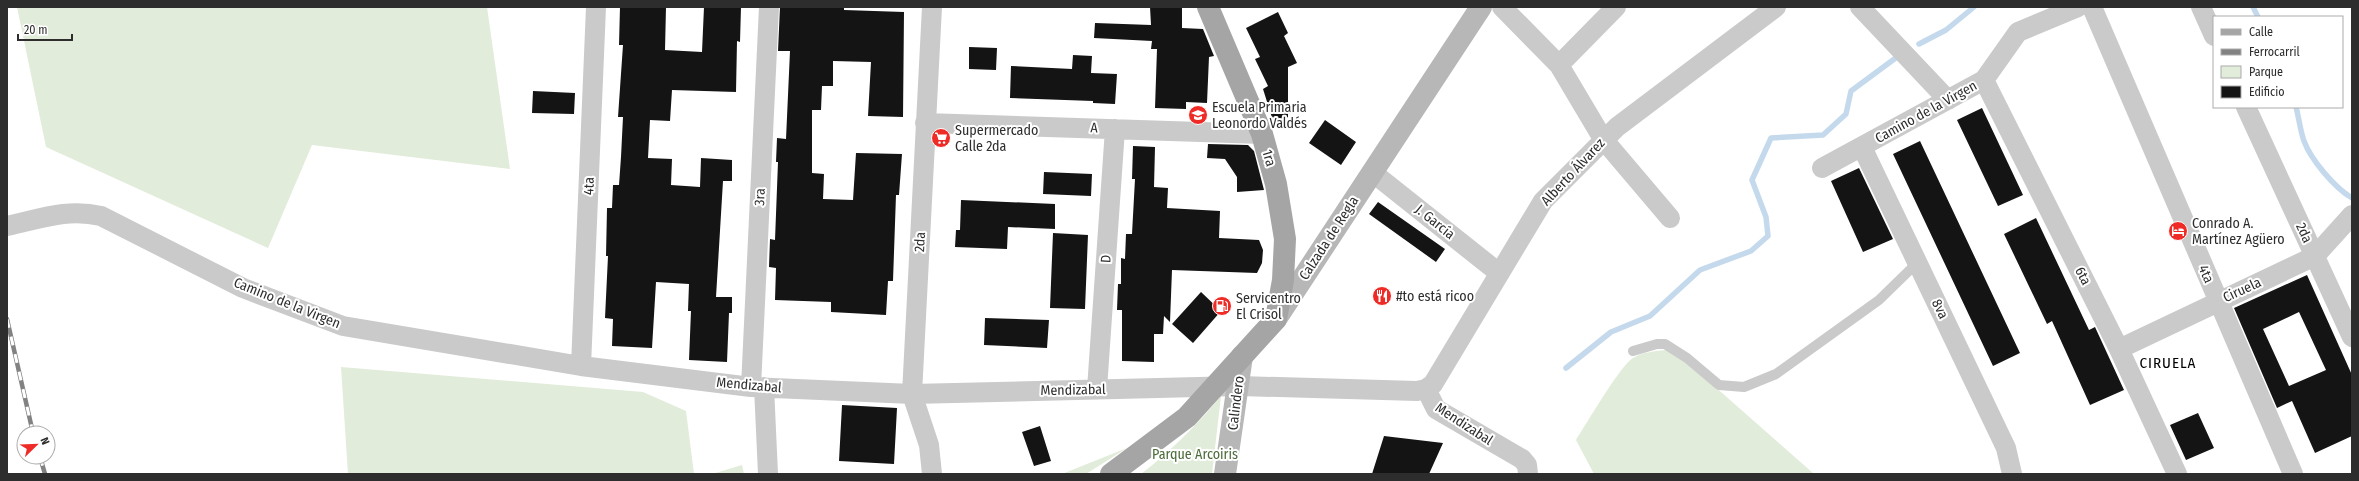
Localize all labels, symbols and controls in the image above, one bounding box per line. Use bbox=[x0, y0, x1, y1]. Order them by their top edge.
scale bar bbox=[18, 16, 72, 42]
legend bbox=[2213, 16, 2343, 108]
text: 20 m bbox=[24, 23, 48, 37]
text: Calle bbox=[2249, 25, 2273, 39]
text: Ferrocarril bbox=[2249, 45, 2300, 59]
text: Parque bbox=[2249, 65, 2283, 79]
street label: Camino de la Virgen bbox=[1872, 77, 1980, 147]
text: Edificio bbox=[2249, 85, 2285, 99]
place label: Escuela Primaria Leonordo Valdés bbox=[1212, 99, 1307, 132]
school or university icon: Escuela Primaria Leonordo Valdés bbox=[1187, 104, 1209, 126]
street label: A bbox=[1090, 119, 1099, 137]
place label: Supermercado Calle 2da bbox=[955, 122, 1038, 155]
supermarket icon: Supermercado Calle 2da bbox=[930, 127, 952, 149]
street label: Alberto Álvarez bbox=[1537, 134, 1609, 209]
street label: 1ra bbox=[1259, 148, 1280, 169]
street label: 4ta bbox=[580, 177, 598, 195]
street label: 3ra bbox=[751, 188, 769, 206]
street label: Calzada de Regla bbox=[1296, 193, 1362, 283]
street label: J. García bbox=[1412, 201, 1458, 243]
place label: Conrado A. Martínez Agüero bbox=[2192, 215, 2285, 248]
hotel icon: Conrado A. Martínez Agüero bbox=[2167, 220, 2189, 242]
street label: 2da bbox=[2292, 220, 2316, 246]
street label: 2da bbox=[911, 231, 929, 253]
street label: D bbox=[1097, 254, 1115, 264]
street label: 4ta bbox=[2195, 262, 2217, 286]
street label: 6ta bbox=[2071, 264, 2095, 288]
street label: Camino de la Virgen bbox=[231, 274, 343, 332]
street label: Ciruela bbox=[2220, 274, 2264, 306]
restaurant icon: #to está ricoo bbox=[1371, 285, 1393, 307]
place label: #to está ricoo bbox=[1396, 288, 1474, 305]
place label: Servicentro El Crisol bbox=[1236, 290, 1301, 323]
fuel station icon: Servicentro El Crisol bbox=[1211, 295, 1233, 317]
street label: 8va bbox=[1928, 296, 1952, 322]
district label: CIRUELA bbox=[2139, 354, 2197, 372]
street label: Mendizabal bbox=[716, 374, 783, 396]
street label: Calindero bbox=[1224, 375, 1248, 431]
street label: Mendizabal bbox=[1040, 381, 1106, 399]
street label: Mendizabal bbox=[1432, 399, 1496, 449]
north arrow bbox=[16, 425, 56, 465]
text: N bbox=[37, 436, 52, 447]
park label: Parque Arcoiris bbox=[1152, 446, 1238, 463]

